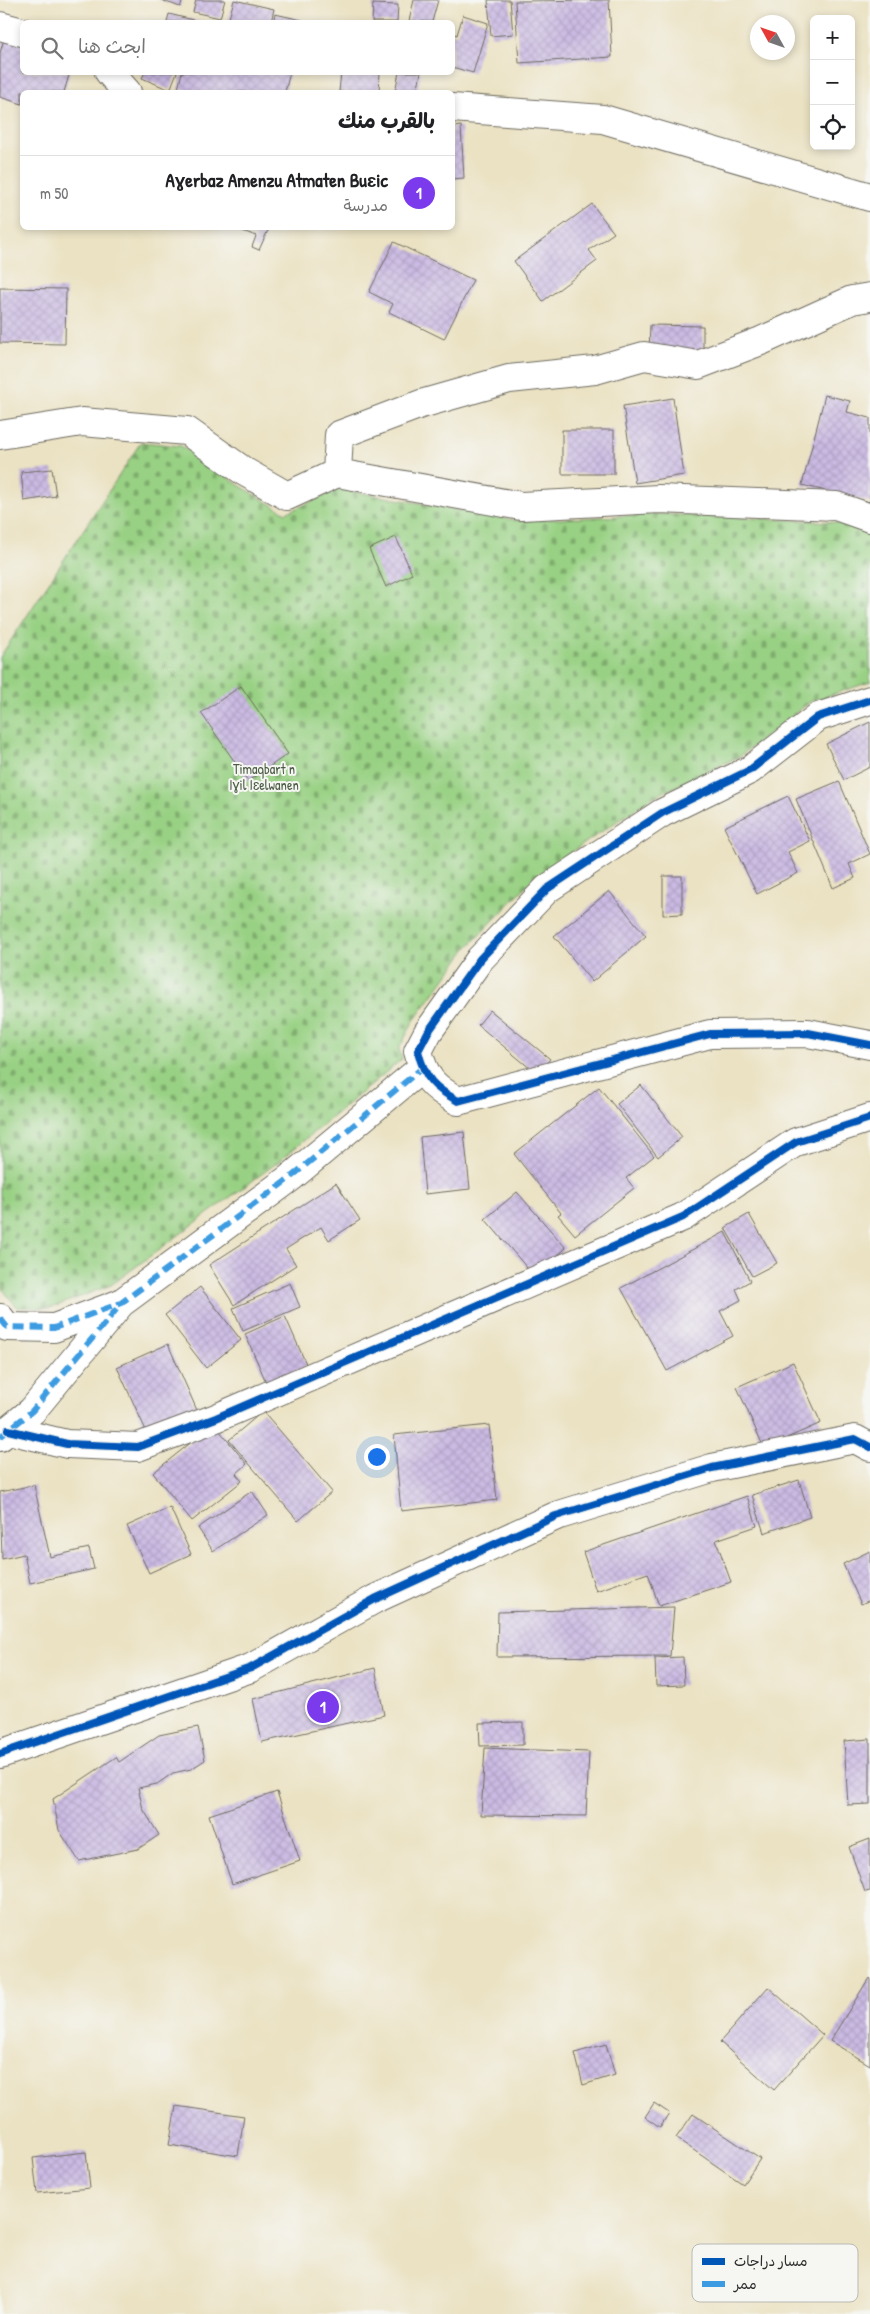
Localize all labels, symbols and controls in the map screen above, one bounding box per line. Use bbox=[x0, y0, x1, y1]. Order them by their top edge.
north arrow bbox=[750, 15, 795, 60]
map controls bbox=[810, 15, 855, 150]
button: + bbox=[810, 15, 855, 60]
search box bbox=[20, 20, 455, 75]
text: ابحث هنا bbox=[78, 33, 146, 59]
icon: search bbox=[38, 34, 66, 62]
button: − bbox=[810, 60, 855, 105]
button: locate bbox=[810, 105, 855, 150]
text: بالقرب منك bbox=[338, 106, 435, 135]
text: Aɣerbaz Amenzu Atmaten Buɛic bbox=[166, 167, 388, 193]
text: 50 m bbox=[40, 182, 69, 204]
text: 1 bbox=[416, 182, 422, 204]
text: مدرسة bbox=[343, 194, 388, 216]
park label: Timaqbart n Iɣil Iɛelwanen bbox=[229, 759, 299, 794]
your location bbox=[364, 1444, 390, 1470]
pin: 1 bbox=[307, 1688, 339, 1726]
legend bbox=[692, 2244, 858, 2302]
text: مسار دراجات bbox=[734, 2251, 808, 2270]
text: ممر bbox=[733, 2274, 757, 2293]

